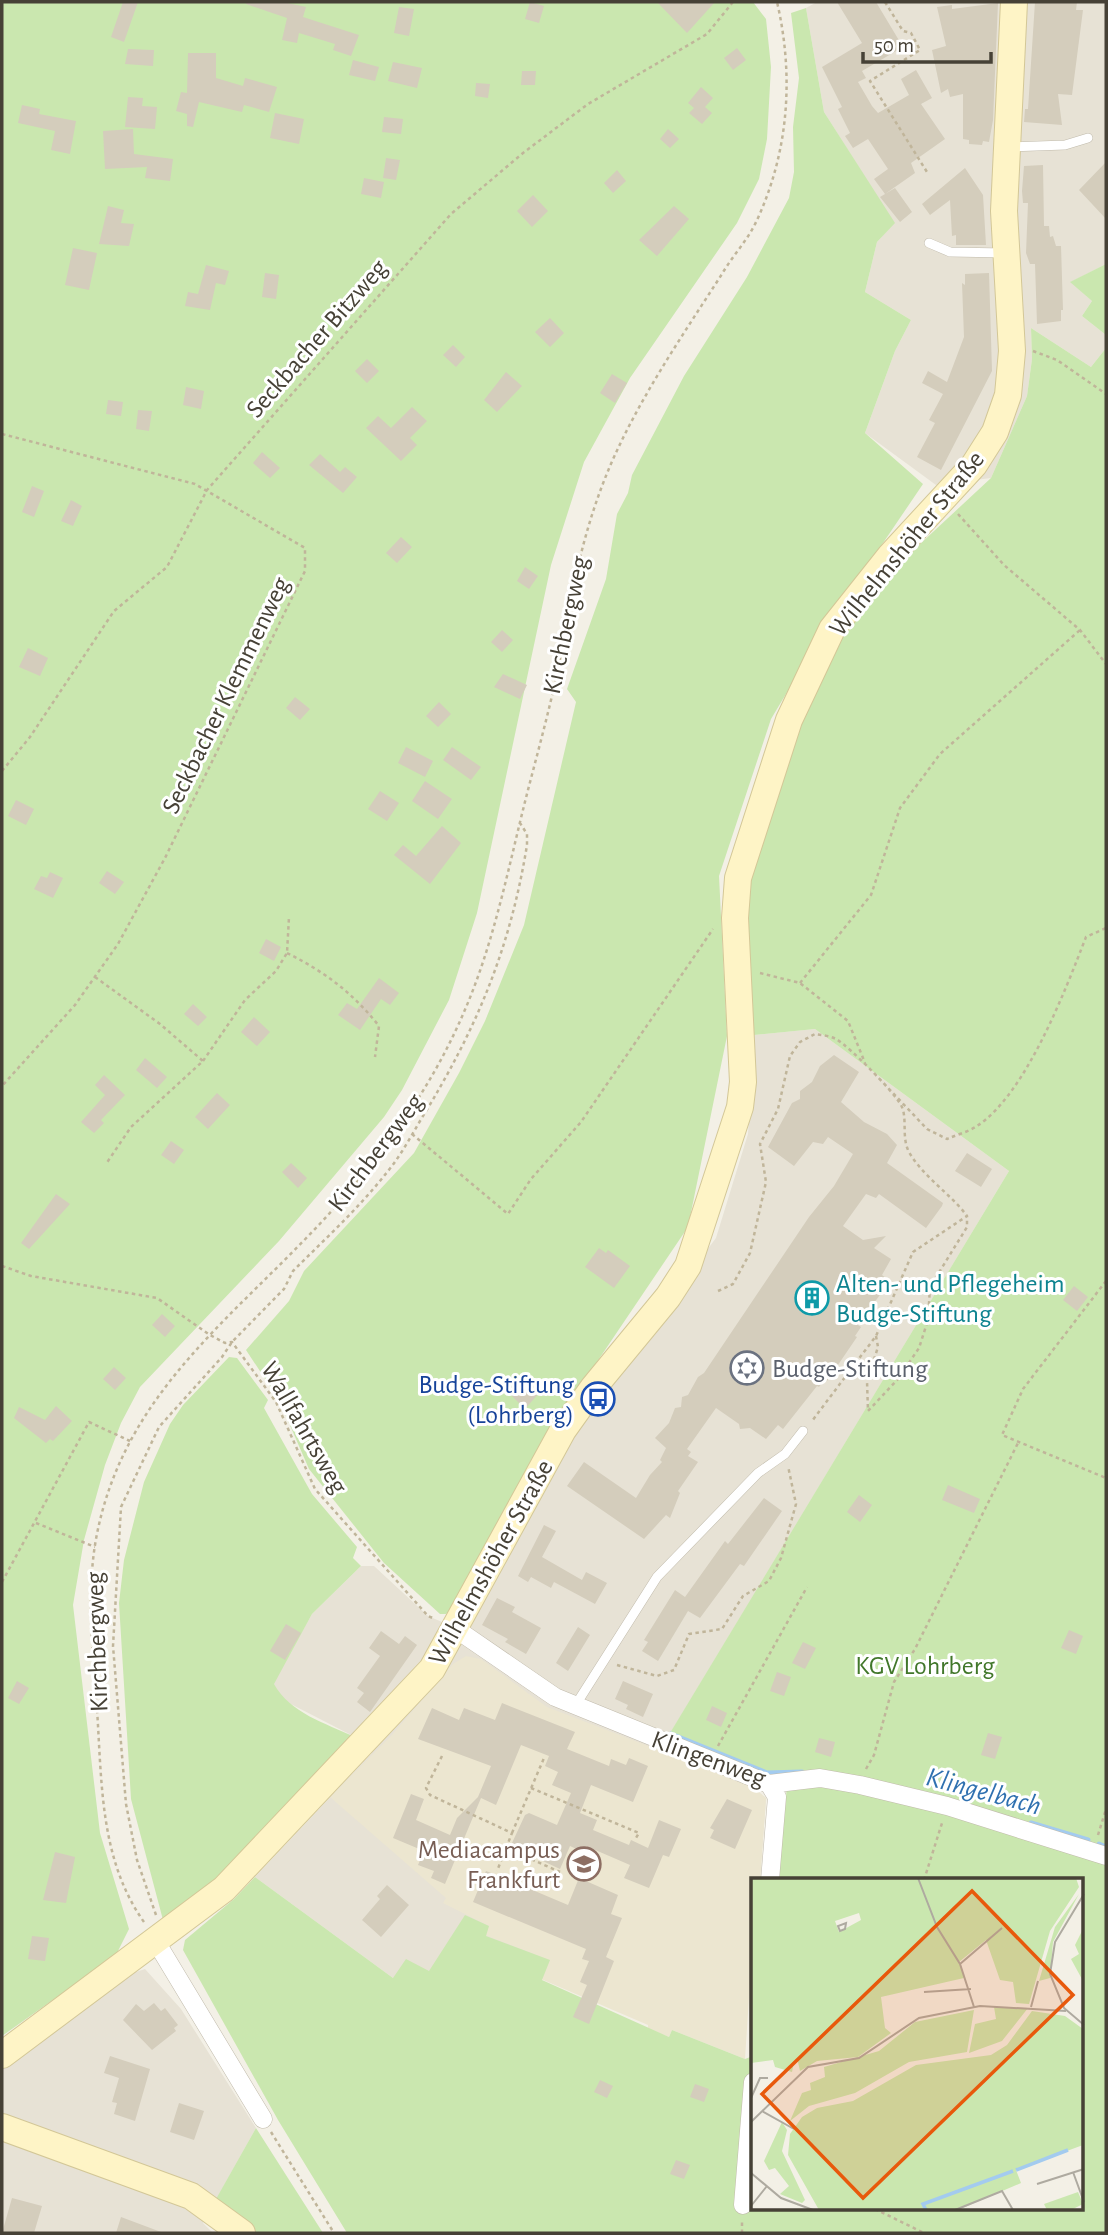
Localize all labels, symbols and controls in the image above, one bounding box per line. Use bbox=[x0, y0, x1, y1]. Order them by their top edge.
scale bar bbox=[863, 21, 991, 65]
text: 50 m bbox=[874, 35, 914, 56]
street label: Seckbacher Bitzweg bbox=[241, 254, 392, 423]
street label: Wilhelmshöher Straße bbox=[824, 446, 989, 641]
street label: Kirchbergweg bbox=[539, 554, 593, 697]
street label: Seckbacher Klemmenweg bbox=[157, 573, 295, 818]
street label: Kirchbergweg bbox=[323, 1088, 429, 1216]
place label: Alten- und Pflegeheim Budge-Stiftung bbox=[836, 1271, 1065, 1327]
building icon: Alten- und Pflegeheim Budge-Stiftung bbox=[793, 1279, 831, 1317]
synagogue icon: Budge-Stiftung bbox=[728, 1349, 766, 1387]
place label: Budge-Stiftung bbox=[772, 1356, 928, 1382]
street label: Wallfahrtsweg bbox=[256, 1357, 352, 1498]
place label: Budge-Stiftung (Lohrberg) bbox=[418, 1372, 574, 1428]
bus stop icon: Budge-Stiftung (Lohrberg) bbox=[579, 1380, 617, 1418]
street label: Wilhelmshöher Straße bbox=[424, 1456, 558, 1669]
street label: Kirchbergweg bbox=[82, 1571, 112, 1713]
park label: KGV Lohrberg bbox=[855, 1653, 995, 1679]
street label: Klingenweg bbox=[648, 1726, 770, 1792]
water label: Klingelbach bbox=[923, 1763, 1044, 1821]
place label: Mediacampus Frankfurt bbox=[418, 1837, 560, 1893]
school or university icon: Mediacampus Frankfurt bbox=[565, 1845, 603, 1883]
inset map bbox=[751, 1878, 1084, 2210]

